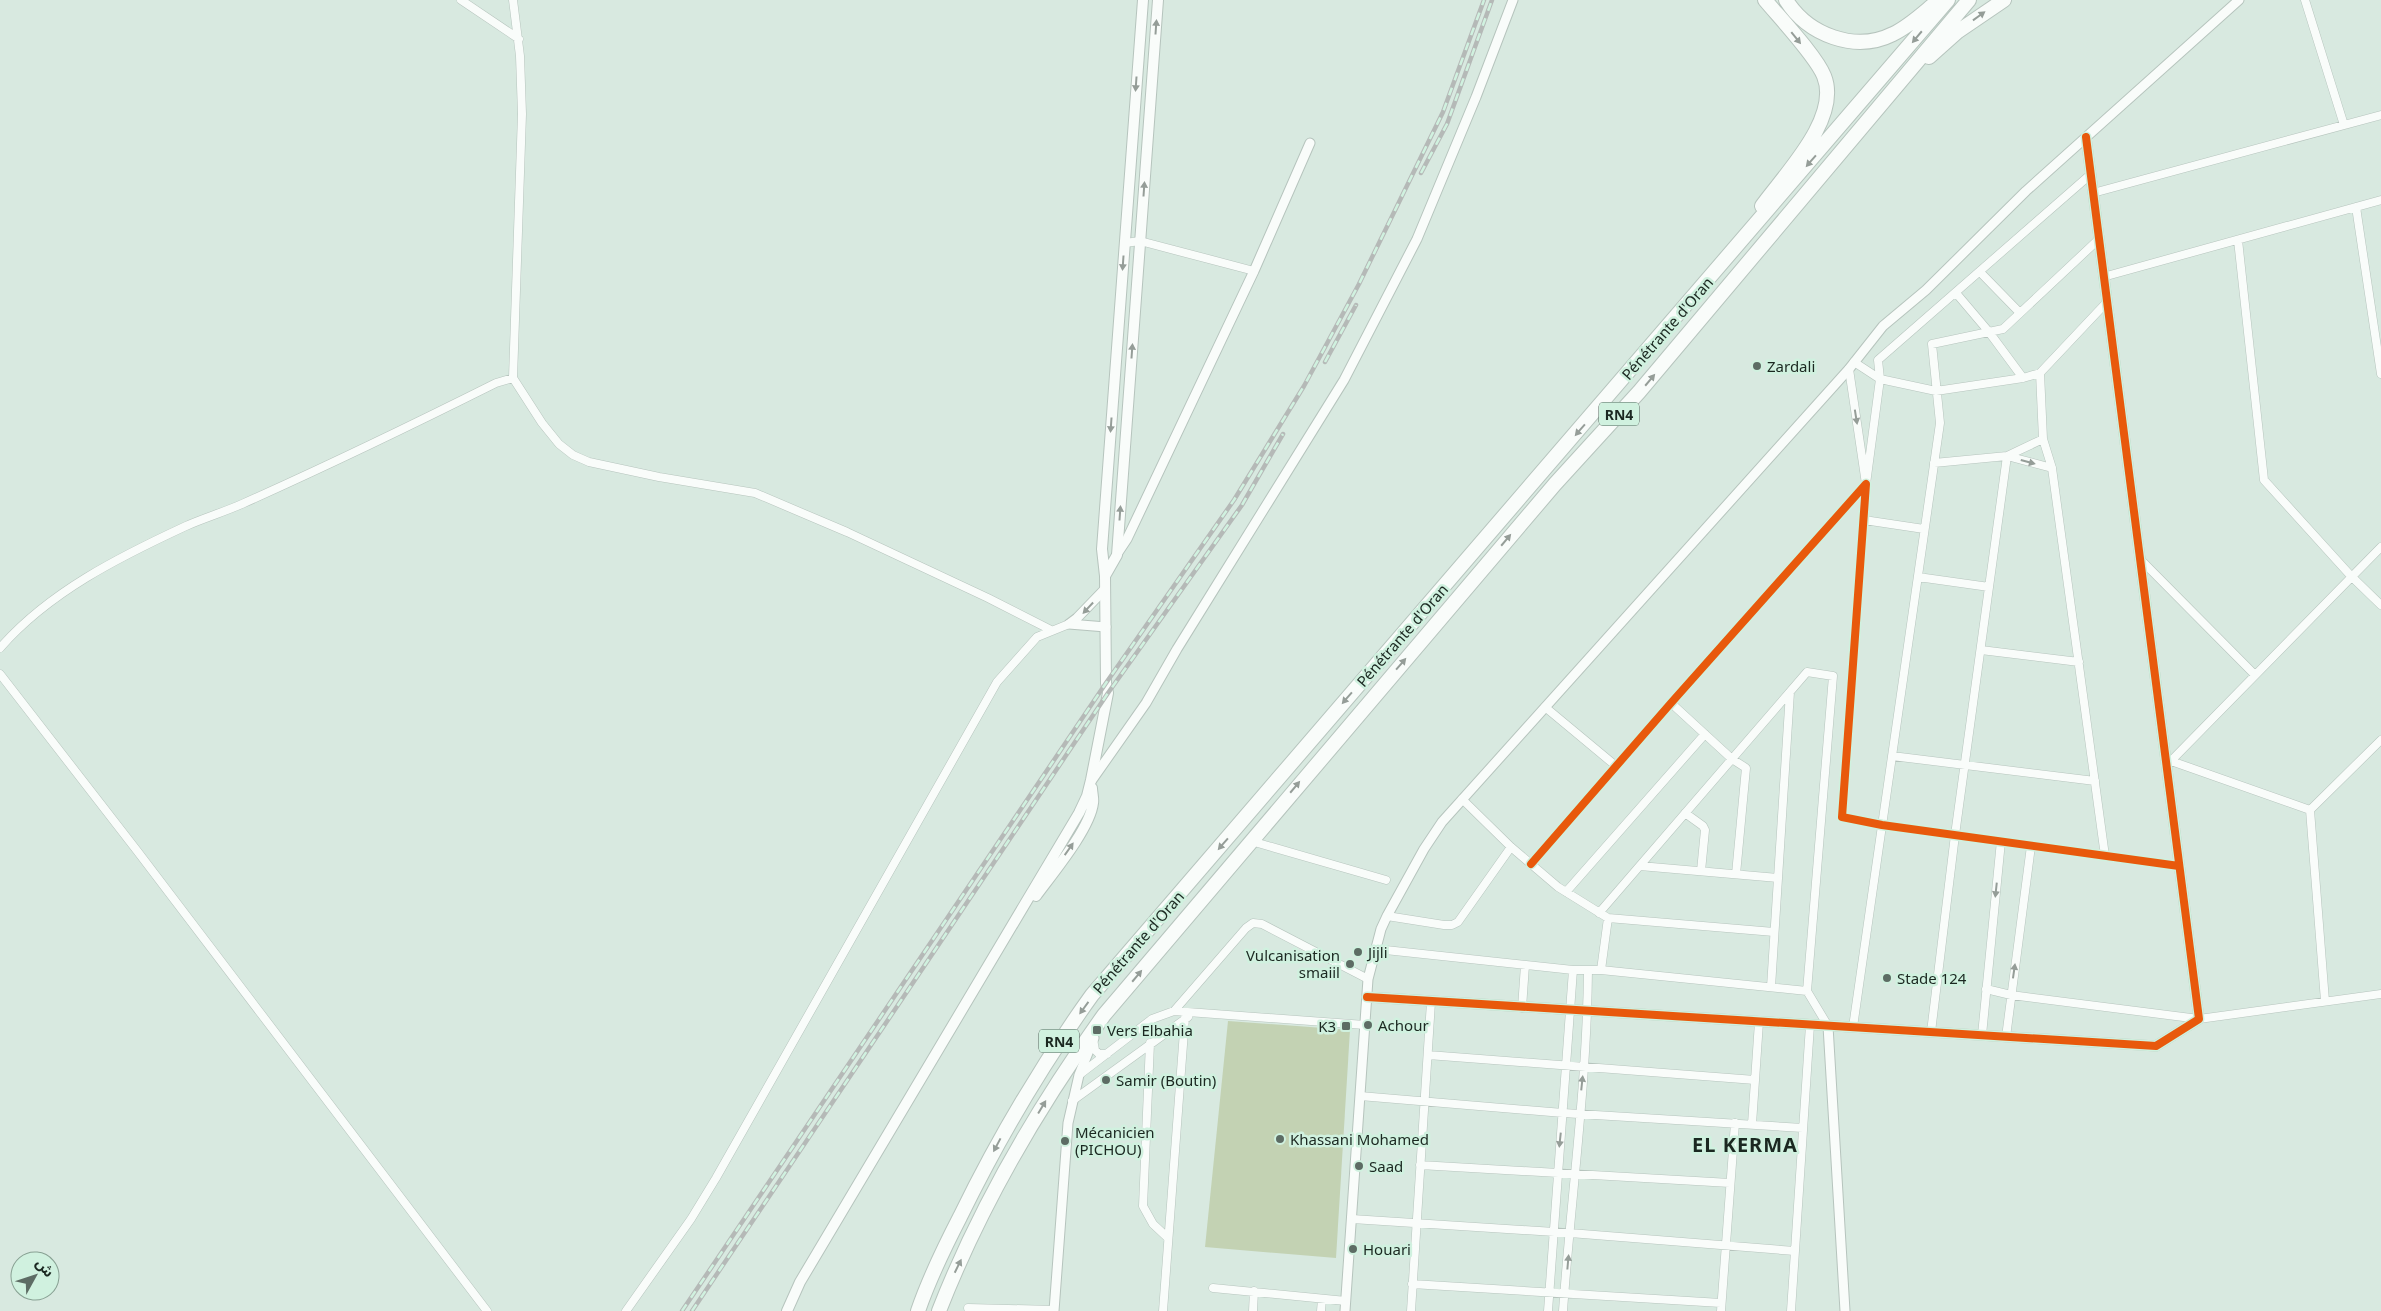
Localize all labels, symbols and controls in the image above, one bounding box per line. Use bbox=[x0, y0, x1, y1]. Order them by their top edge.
one-way arrow bbox=[1973, 11, 1986, 21]
one-way arrow bbox=[1152, 19, 1160, 35]
one-way arrow bbox=[1790, 31, 1801, 44]
one-way arrow bbox=[1911, 31, 1923, 43]
one-way arrow bbox=[1132, 76, 1140, 92]
one-way arrow bbox=[1806, 154, 1817, 167]
one-way arrow bbox=[1140, 181, 1148, 197]
one-way arrow bbox=[1119, 255, 1127, 271]
street label: Pénétrante d'Oran bbox=[1617, 272, 1717, 384]
one-way arrow bbox=[1128, 343, 1136, 359]
place label: Zardali bbox=[1767, 356, 1815, 376]
marker: Zardali bbox=[1751, 360, 1763, 372]
one-way arrow bbox=[1644, 374, 1655, 387]
road number: RN4 bbox=[1599, 402, 1639, 426]
one-way arrow bbox=[1852, 410, 1860, 426]
one-way arrow bbox=[1107, 417, 1115, 433]
one-way arrow bbox=[1574, 423, 1585, 436]
one-way arrow bbox=[2020, 458, 2035, 466]
one-way arrow bbox=[1116, 505, 1124, 521]
one-way arrow bbox=[1501, 534, 1512, 547]
street label: Pénétrante d'Oran bbox=[1352, 579, 1452, 691]
one-way arrow bbox=[1082, 601, 1094, 613]
one-way arrow bbox=[1395, 658, 1407, 670]
one-way arrow bbox=[1342, 692, 1353, 705]
one-way arrow bbox=[1290, 781, 1301, 794]
one-way arrow bbox=[1217, 837, 1229, 849]
one-way arrow bbox=[1064, 842, 1074, 856]
one-way arrow bbox=[1992, 882, 2000, 898]
street label: Pénétrante d'Oran bbox=[1088, 886, 1188, 998]
place label: Jijli bbox=[1366, 942, 1388, 962]
place label: Vulcanisation smaiil bbox=[1246, 945, 1340, 982]
marker: Jijli bbox=[1352, 946, 1364, 958]
marker: Vulcanisation smaiil bbox=[1344, 958, 1356, 970]
one-way arrow bbox=[2011, 963, 2019, 979]
place label: Stade 124 bbox=[1897, 968, 1967, 988]
one-way arrow bbox=[1132, 969, 1143, 982]
marker: Stade 124 bbox=[1881, 972, 1893, 984]
one-way arrow bbox=[1079, 1001, 1089, 1014]
place label: Achour bbox=[1378, 1015, 1429, 1035]
place label: K3 bbox=[1318, 1016, 1336, 1036]
marker: Achour bbox=[1362, 1019, 1374, 1031]
place label: Vers Elbahia bbox=[1107, 1020, 1193, 1040]
marker: K3 bbox=[1340, 1020, 1352, 1032]
marker: Vers Elbahia bbox=[1091, 1024, 1103, 1036]
road number: RN4 bbox=[1039, 1030, 1079, 1052]
place label: Samir (Boutin) bbox=[1116, 1070, 1216, 1090]
marker: Samir (Boutin) bbox=[1100, 1074, 1112, 1086]
one-way arrow bbox=[1578, 1075, 1586, 1091]
one-way arrow bbox=[1037, 1100, 1046, 1113]
place label: Mécanicien (PICHOU) bbox=[1075, 1122, 1155, 1159]
place label: Khassani Mohamed bbox=[1290, 1129, 1429, 1149]
district label: EL KERMA bbox=[1692, 1131, 1798, 1158]
marker: Khassani Mohamed bbox=[1274, 1133, 1286, 1145]
one-way arrow bbox=[1556, 1133, 1564, 1149]
marker: Mécanicien (PICHOU) bbox=[1059, 1135, 1071, 1147]
one-way arrow bbox=[993, 1137, 1001, 1152]
place label: Saad bbox=[1369, 1156, 1403, 1176]
marker: Saad bbox=[1353, 1160, 1365, 1172]
place label: Houari bbox=[1363, 1239, 1411, 1259]
marker: Houari bbox=[1347, 1243, 1359, 1255]
north arrow bbox=[10, 1251, 60, 1301]
text: ش bbox=[32, 1254, 59, 1281]
one-way arrow bbox=[1564, 1254, 1572, 1270]
one-way arrow bbox=[954, 1259, 962, 1273]

